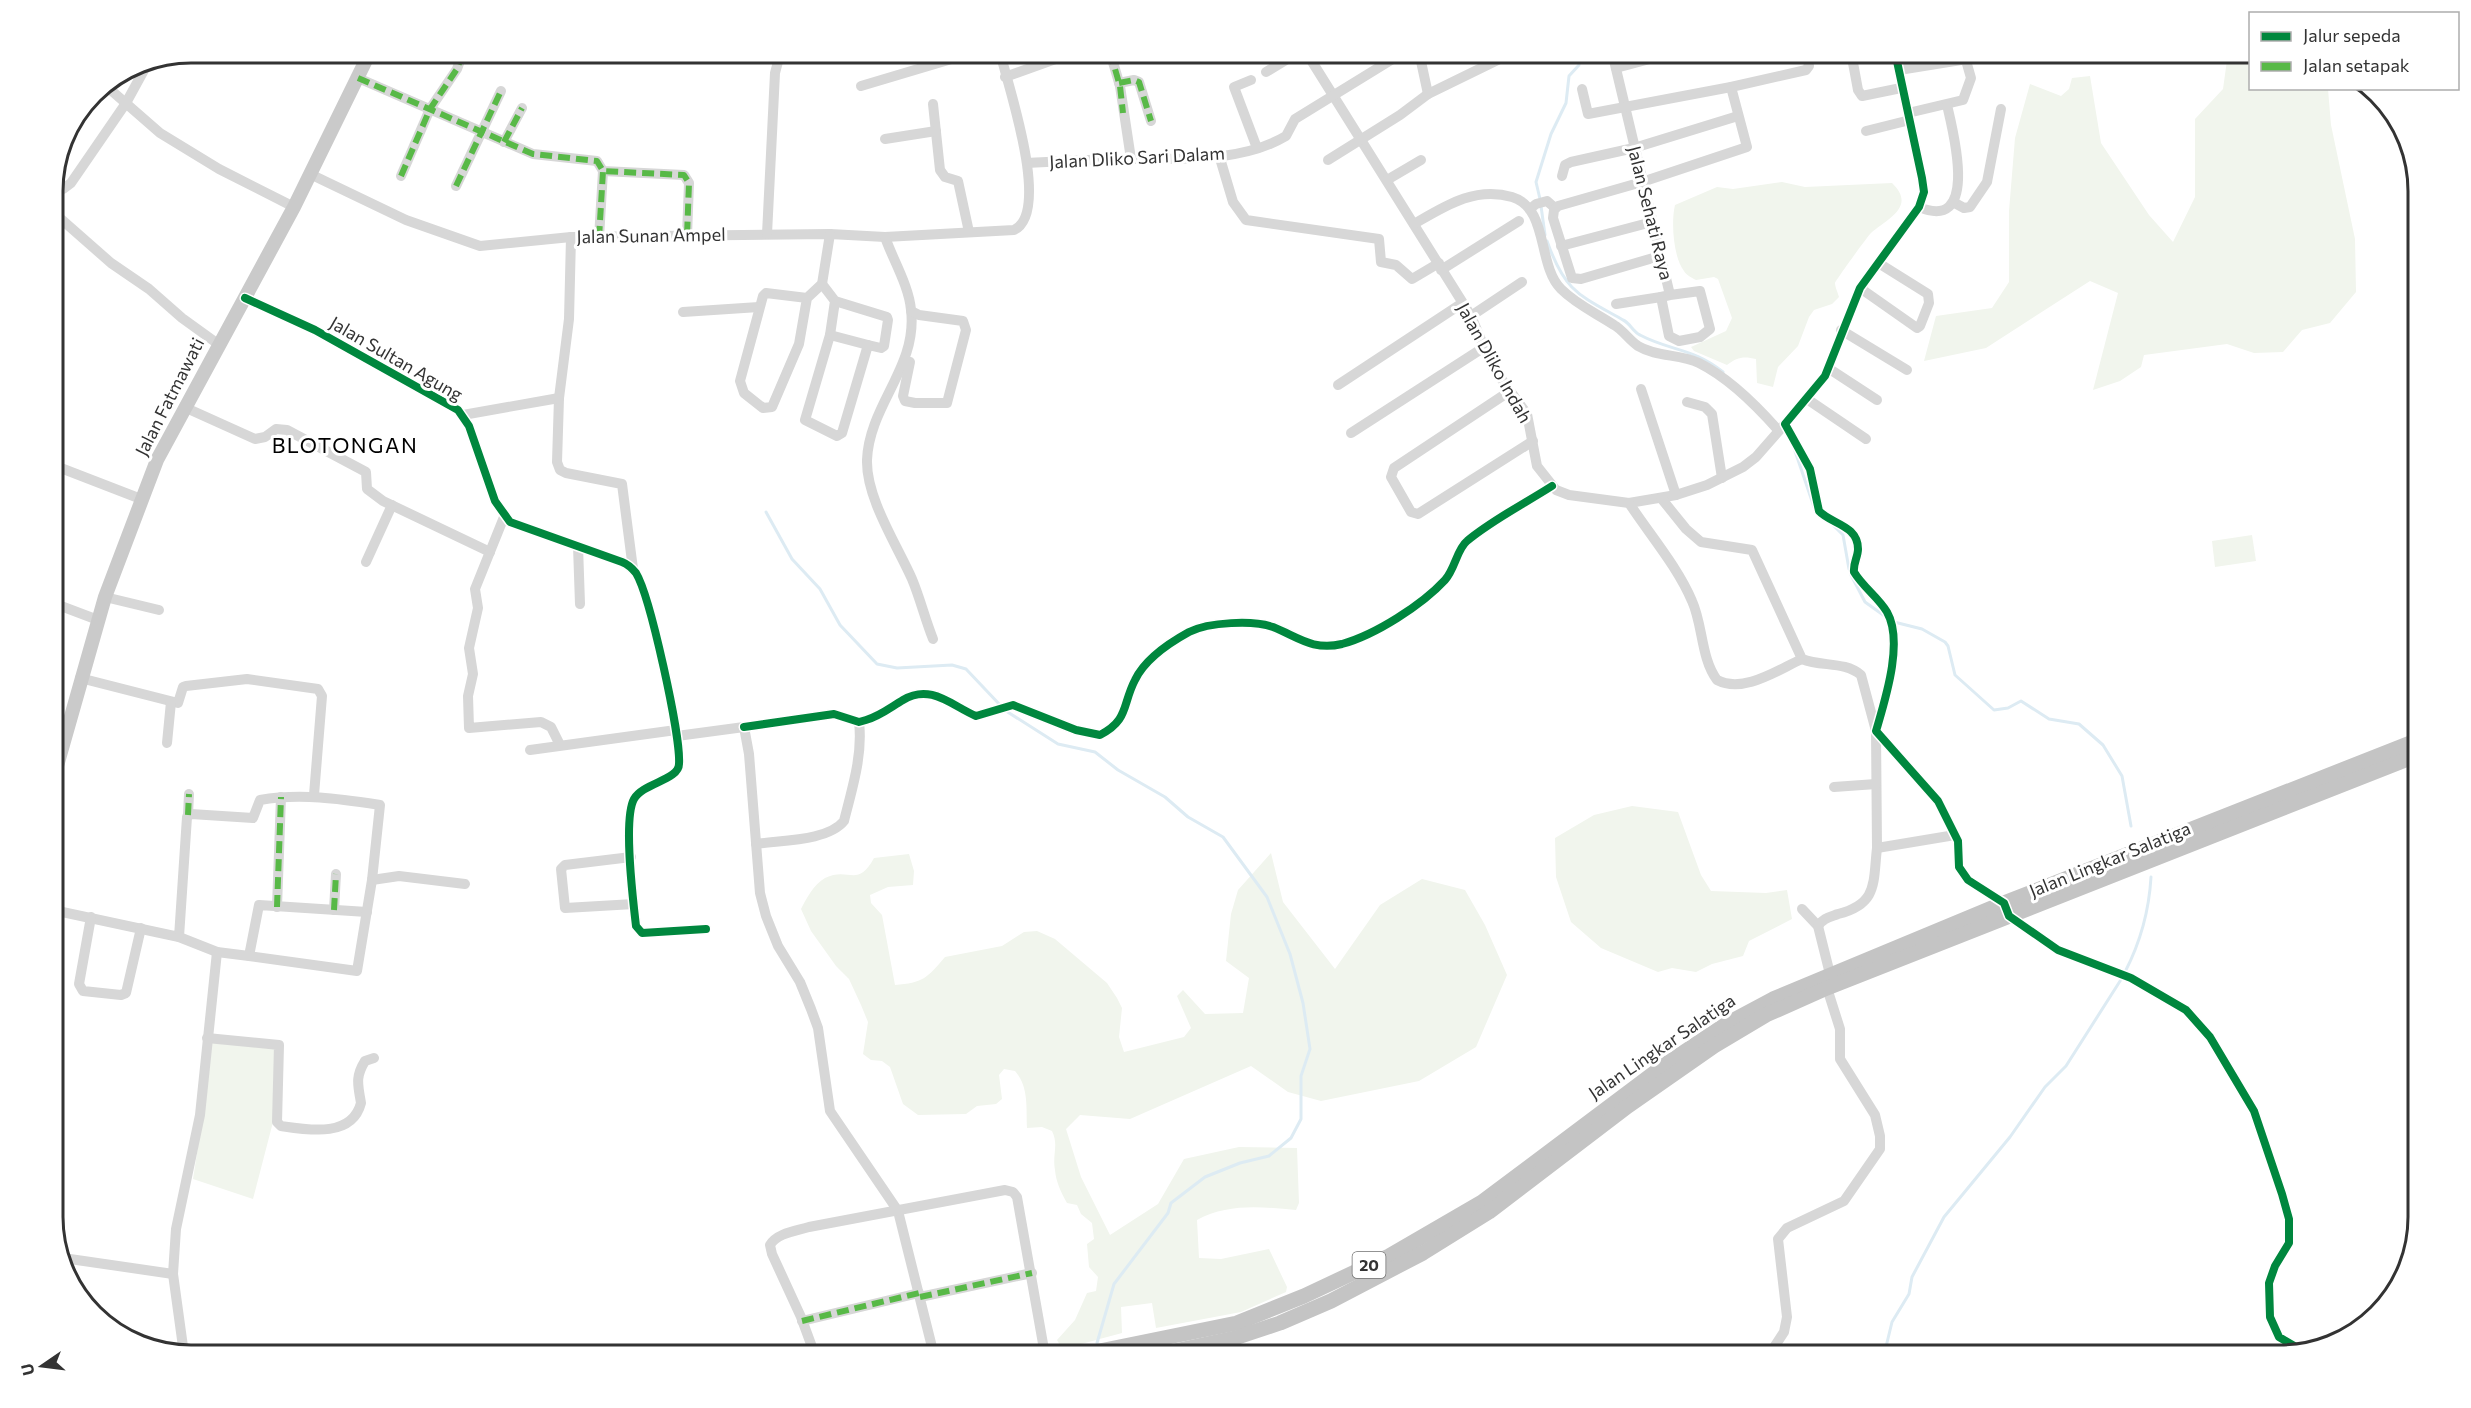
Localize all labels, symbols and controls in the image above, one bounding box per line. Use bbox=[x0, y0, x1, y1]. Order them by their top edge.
legend bbox=[2249, 12, 2459, 90]
text: Jalur sepeda bbox=[2303, 24, 2401, 46]
text: Jalan setapak bbox=[2303, 54, 2410, 76]
street label: Jalan Dliko Sari Dalam bbox=[1048, 141, 1225, 173]
street label: Jalan Sehati Raya bbox=[1624, 143, 1678, 282]
street label: Jalan Sunan Ampel bbox=[576, 223, 726, 247]
street label: Jalan Dliko Indah bbox=[1453, 299, 1537, 426]
street label: Jalan Sultan Agung bbox=[326, 311, 467, 405]
street label: Jalan Fatmawati bbox=[130, 334, 208, 459]
district label: BLOTONGAN bbox=[272, 432, 418, 457]
street label: Jalan Lingkar Salatiga bbox=[2026, 817, 2194, 902]
street label: Jalan Lingkar Salatiga bbox=[1584, 989, 1739, 1103]
road number: 20 bbox=[1352, 1252, 1386, 1278]
north arrow bbox=[12, 1336, 72, 1396]
text: U bbox=[16, 1362, 38, 1378]

